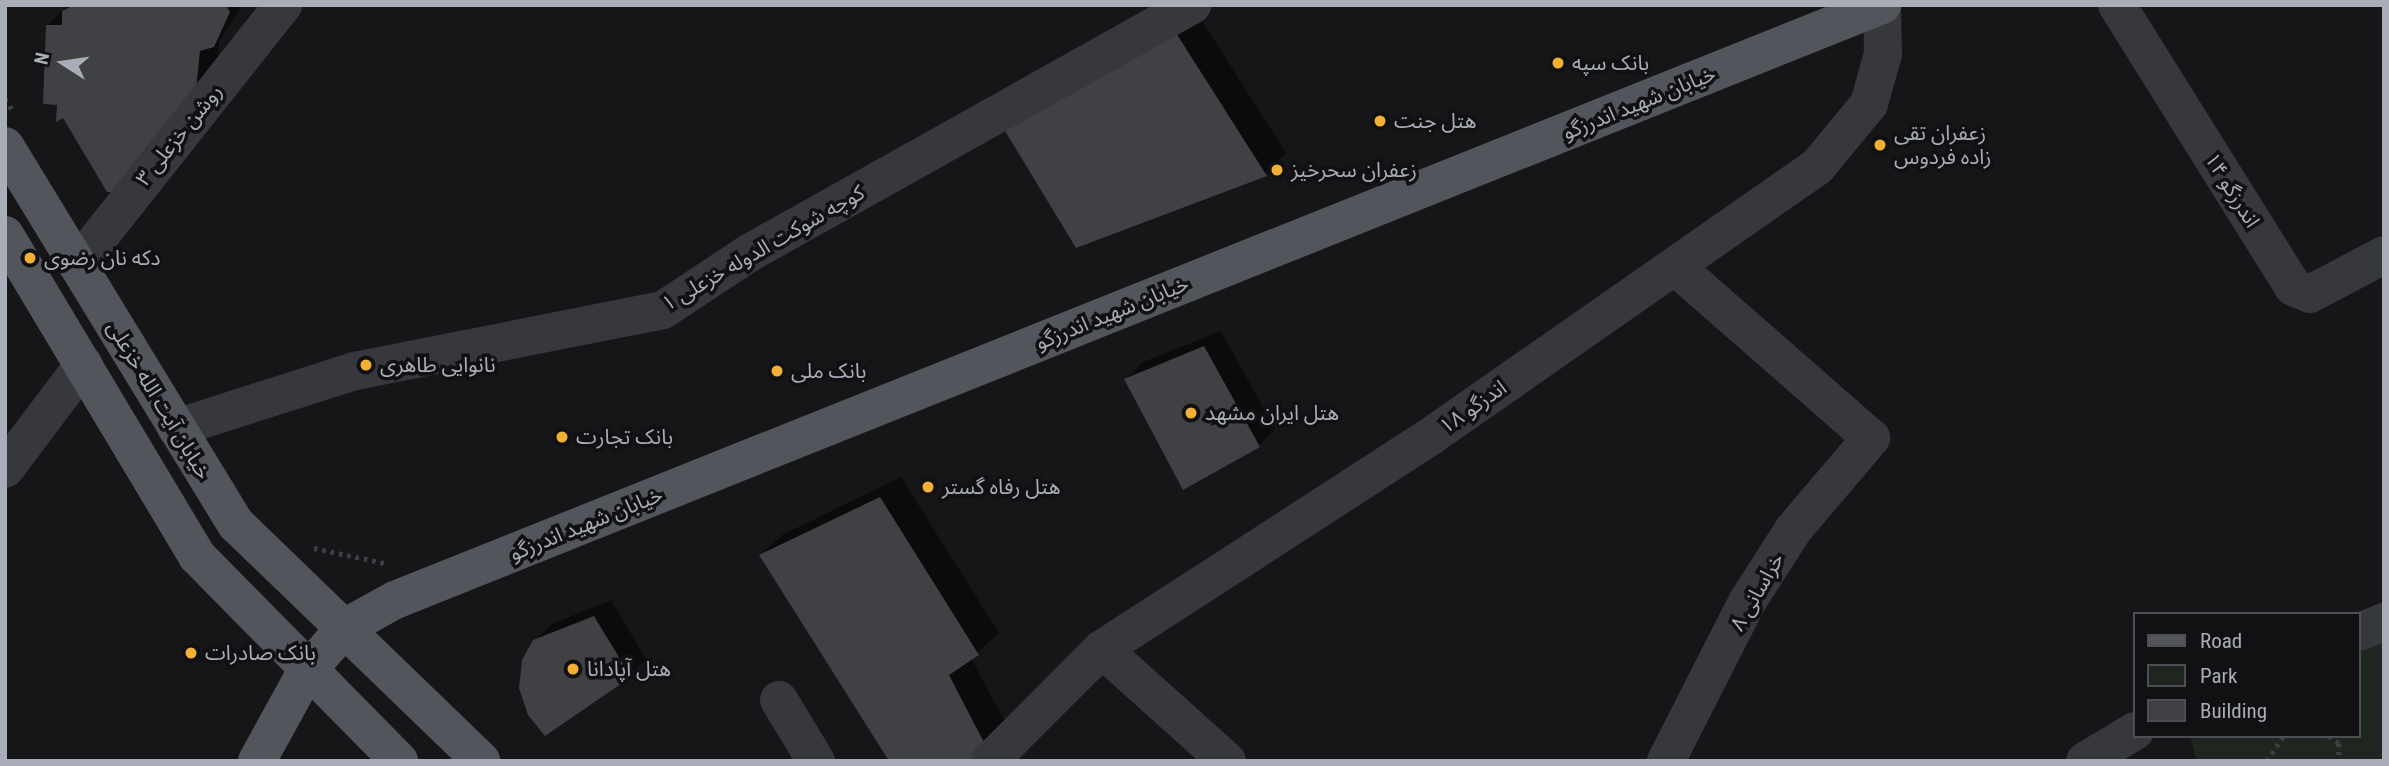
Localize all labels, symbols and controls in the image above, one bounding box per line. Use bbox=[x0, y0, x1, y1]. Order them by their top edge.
north arrow bbox=[28, 28, 98, 98]
text: N bbox=[30, 50, 54, 67]
place label: بانک سپه bbox=[1572, 50, 1649, 76]
marker: بانک سپه bbox=[1550, 55, 1566, 71]
street label: خیابان شهید اندرزگو bbox=[1559, 61, 1719, 145]
street label: روشن خزعلی ۳ bbox=[130, 79, 228, 191]
place label: هتل جنت bbox=[1394, 108, 1477, 134]
marker: هتل جنت bbox=[1372, 113, 1388, 129]
place label: زعفران تقی زاده فردوس bbox=[1894, 120, 1991, 170]
marker: زعفران تقی زاده فردوس bbox=[1872, 137, 1888, 153]
street label: اندرزگو ۱۴ bbox=[2199, 148, 2265, 232]
place label: زعفران سحرخیز bbox=[1291, 157, 1417, 183]
marker: زعفران سحرخیز bbox=[1269, 162, 1285, 178]
street label: کوچه شوکت الدوله خزعلی ۱ bbox=[657, 180, 869, 316]
place label: دکه نان رضوی bbox=[44, 245, 161, 271]
marker: دکه نان رضوی bbox=[22, 250, 38, 266]
street label: خیابان شهید اندرزگو bbox=[1032, 271, 1192, 355]
street label: خیابان آیت الله خزعلی bbox=[102, 316, 216, 484]
place label: نانوایی طاهری bbox=[380, 352, 496, 378]
marker: نانوایی طاهری bbox=[358, 357, 374, 373]
place label: بانک ملی bbox=[791, 358, 866, 384]
marker: بانک ملی bbox=[769, 363, 785, 379]
street label: اندزگو ۱۸ bbox=[1435, 375, 1511, 439]
place label: هتل ایران مشهد bbox=[1205, 400, 1339, 426]
marker: هتل ایران مشهد bbox=[1183, 405, 1199, 421]
place label: بانک تجارت bbox=[576, 424, 673, 450]
marker: بانک تجارت bbox=[554, 429, 570, 445]
place label: هتل رفاه گستر bbox=[942, 474, 1061, 500]
marker: هتل رفاه گستر bbox=[920, 479, 936, 495]
street label: خیابان شهید اندرزگو bbox=[506, 482, 666, 566]
street label: خراسانی ۸ bbox=[1725, 549, 1789, 635]
legend bbox=[2134, 612, 2361, 738]
text: Road bbox=[2200, 629, 2242, 653]
place label: بانک صادرات bbox=[205, 640, 316, 666]
marker: بانک صادرات bbox=[183, 645, 199, 661]
place label: هتل آپادانا bbox=[587, 656, 671, 682]
marker: هتل آپادانا bbox=[565, 661, 581, 677]
text: Park bbox=[2200, 664, 2237, 688]
text: Building bbox=[2200, 699, 2267, 723]

